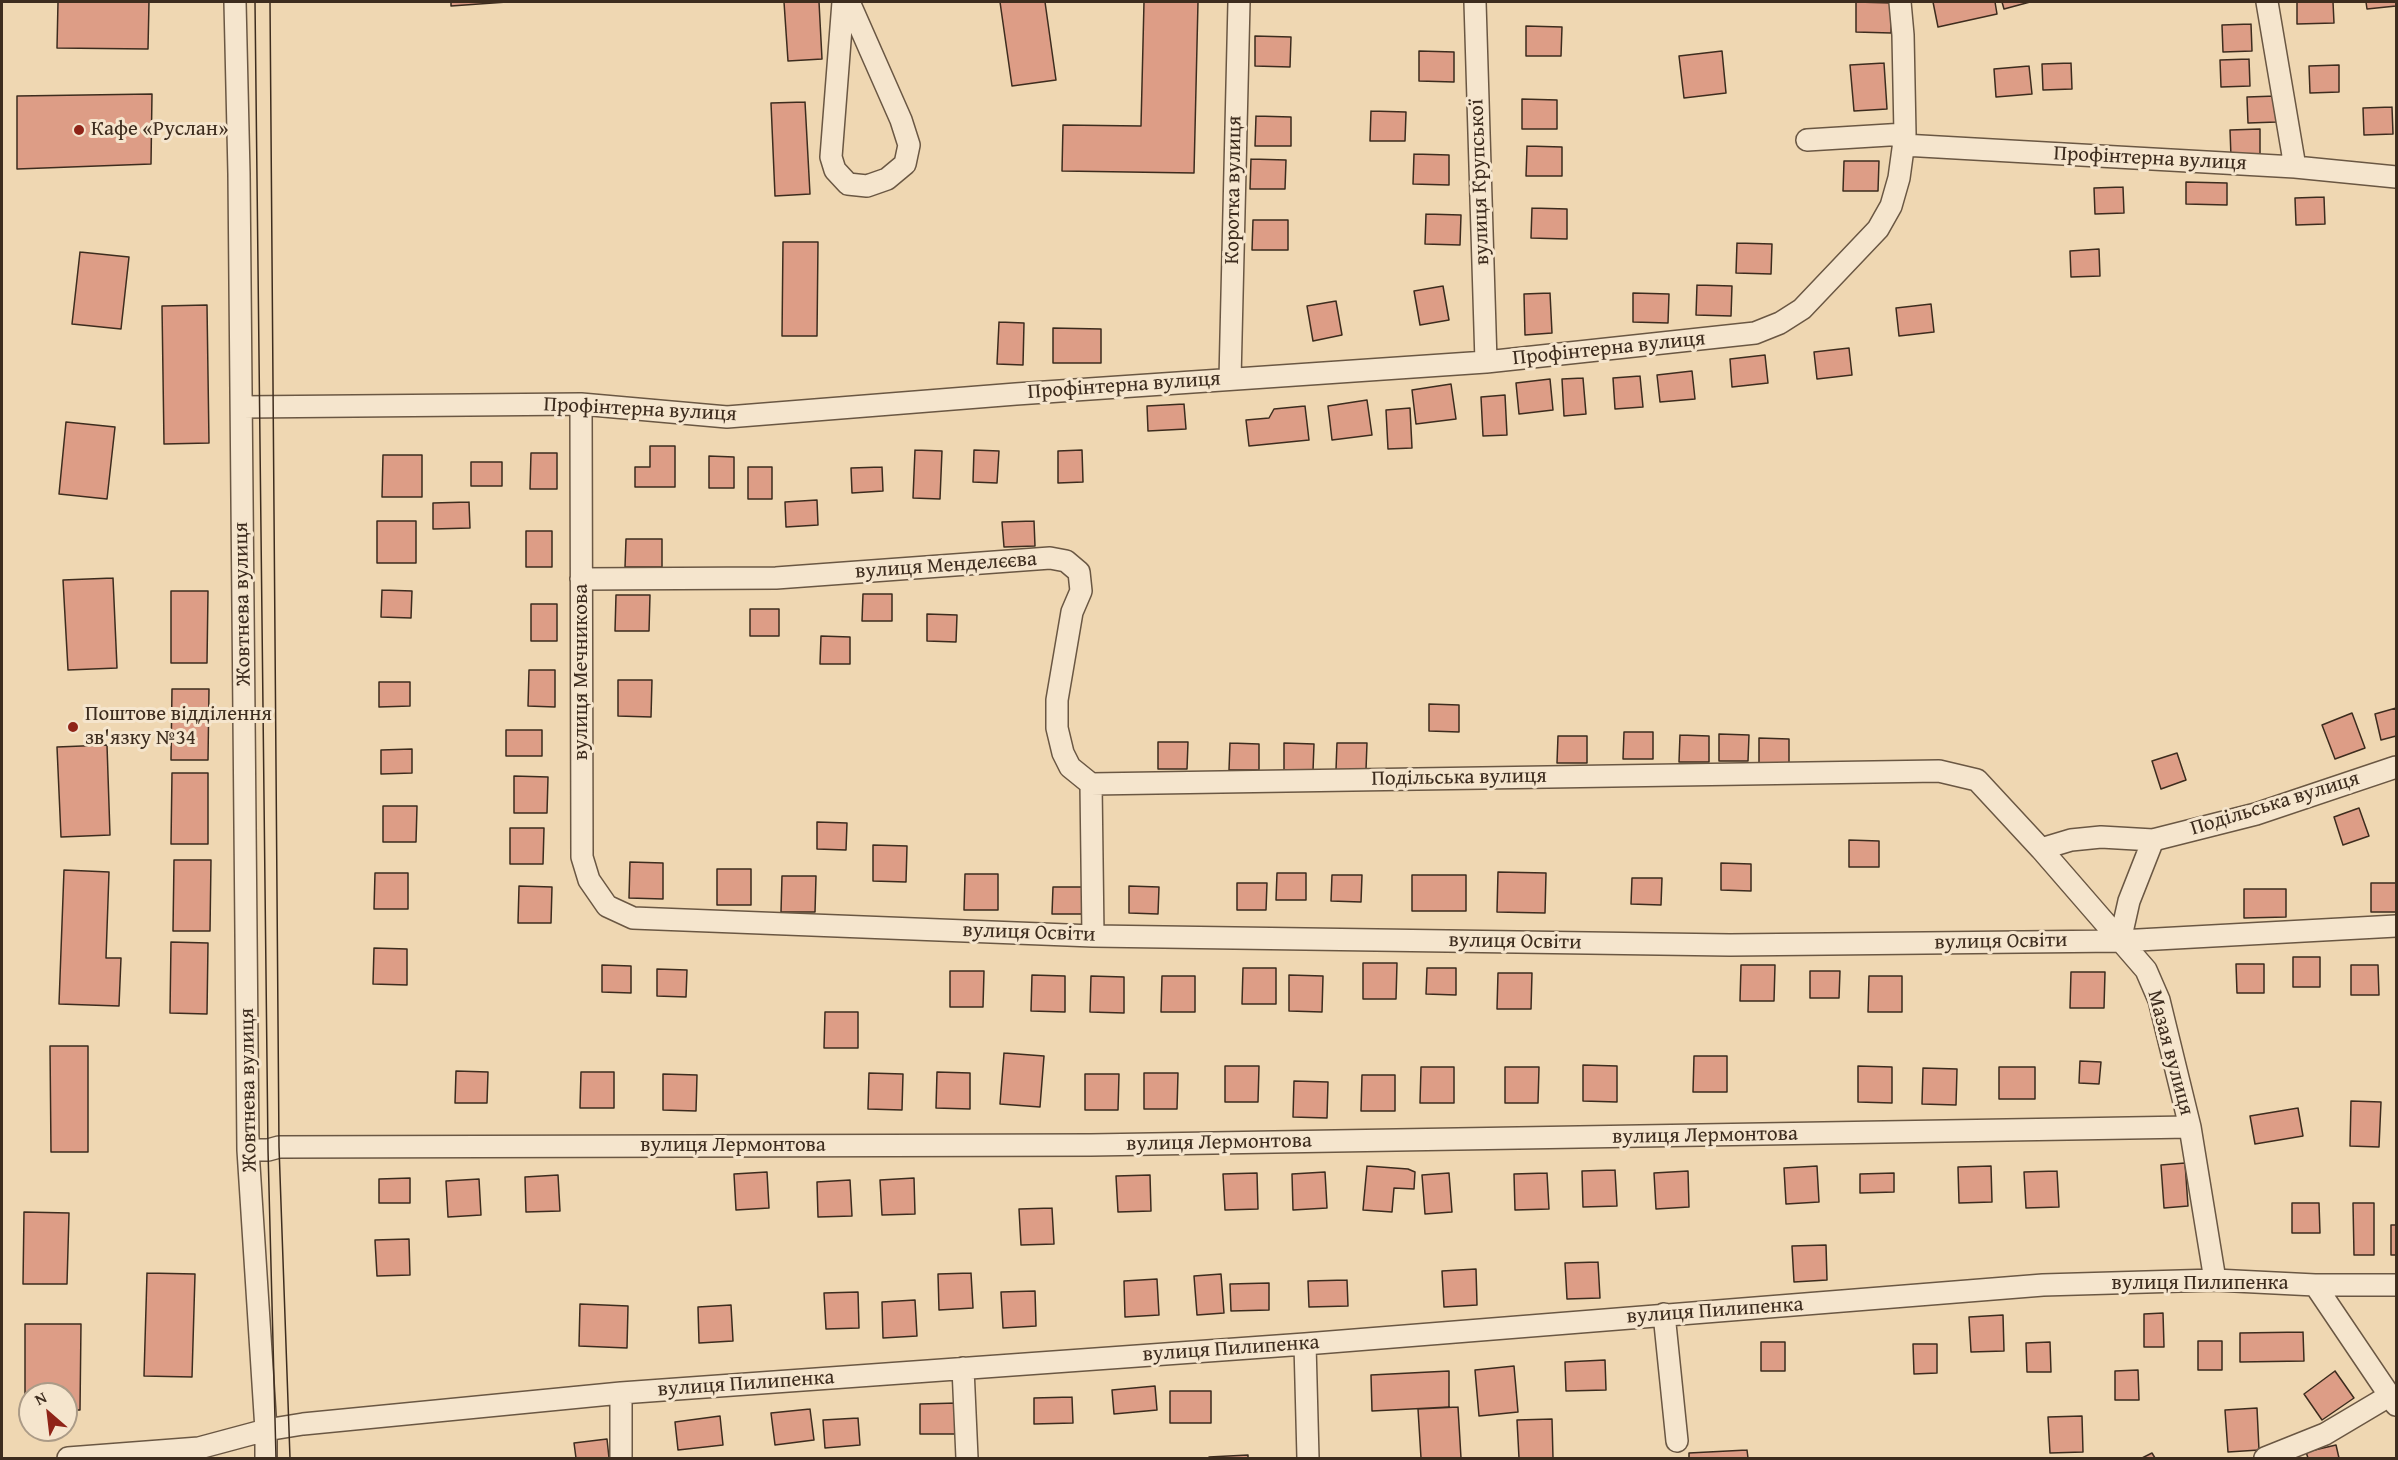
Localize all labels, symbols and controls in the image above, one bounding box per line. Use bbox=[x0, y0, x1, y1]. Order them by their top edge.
street label: вулиця Крупської bbox=[1465, 98, 1495, 266]
street label: Коротка вулиця bbox=[1220, 115, 1248, 265]
place label: Кафе «Руслан» bbox=[91, 117, 228, 143]
marker: Кафе «Руслан» bbox=[72, 123, 86, 137]
street label: Профінтерна вулиця bbox=[2053, 141, 2247, 177]
street label: Профінтерна вулиця bbox=[1511, 326, 1707, 372]
street label: Профінтерна вулиця bbox=[1027, 367, 1221, 405]
street label: Профінтерна вулиця bbox=[543, 392, 737, 428]
street label: Жовтнева вулиця bbox=[229, 522, 257, 686]
street label: вулиця Менделєєва bbox=[854, 547, 1038, 585]
street label: вулиця Мечникова bbox=[569, 584, 595, 760]
place label: Поштове відділення зв'язку №34 bbox=[85, 702, 272, 752]
marker: Поштове відділення зв'язку №34 bbox=[66, 720, 80, 734]
street label: Подільська вулиця bbox=[1371, 764, 1547, 792]
street label: Подільська вулиця bbox=[2187, 766, 2363, 842]
street label: вулиця Освіти bbox=[962, 918, 1096, 948]
street label: вулиця Освіти bbox=[1448, 928, 1582, 956]
street label: вулиця Освіти bbox=[1934, 928, 2068, 956]
street label: Мазая вулиця bbox=[2141, 988, 2199, 1118]
street label: Жовтнева вулиця bbox=[235, 1008, 263, 1172]
street label: вулиця Лермонтова bbox=[1612, 1122, 1798, 1150]
street label: вулиця Лермонтова bbox=[1126, 1129, 1312, 1157]
street label: вулиця Лермонтова bbox=[640, 1133, 826, 1159]
street label: вулиця Пилипенка bbox=[2111, 1271, 2289, 1297]
street label: вулиця Пилипенка bbox=[1626, 1292, 1804, 1330]
street label: вулиця Пилипенка bbox=[1142, 1330, 1320, 1368]
street label: вулиця Пилипенка bbox=[657, 1365, 835, 1403]
north arrow bbox=[18, 1382, 78, 1442]
text: N bbox=[30, 1385, 51, 1411]

